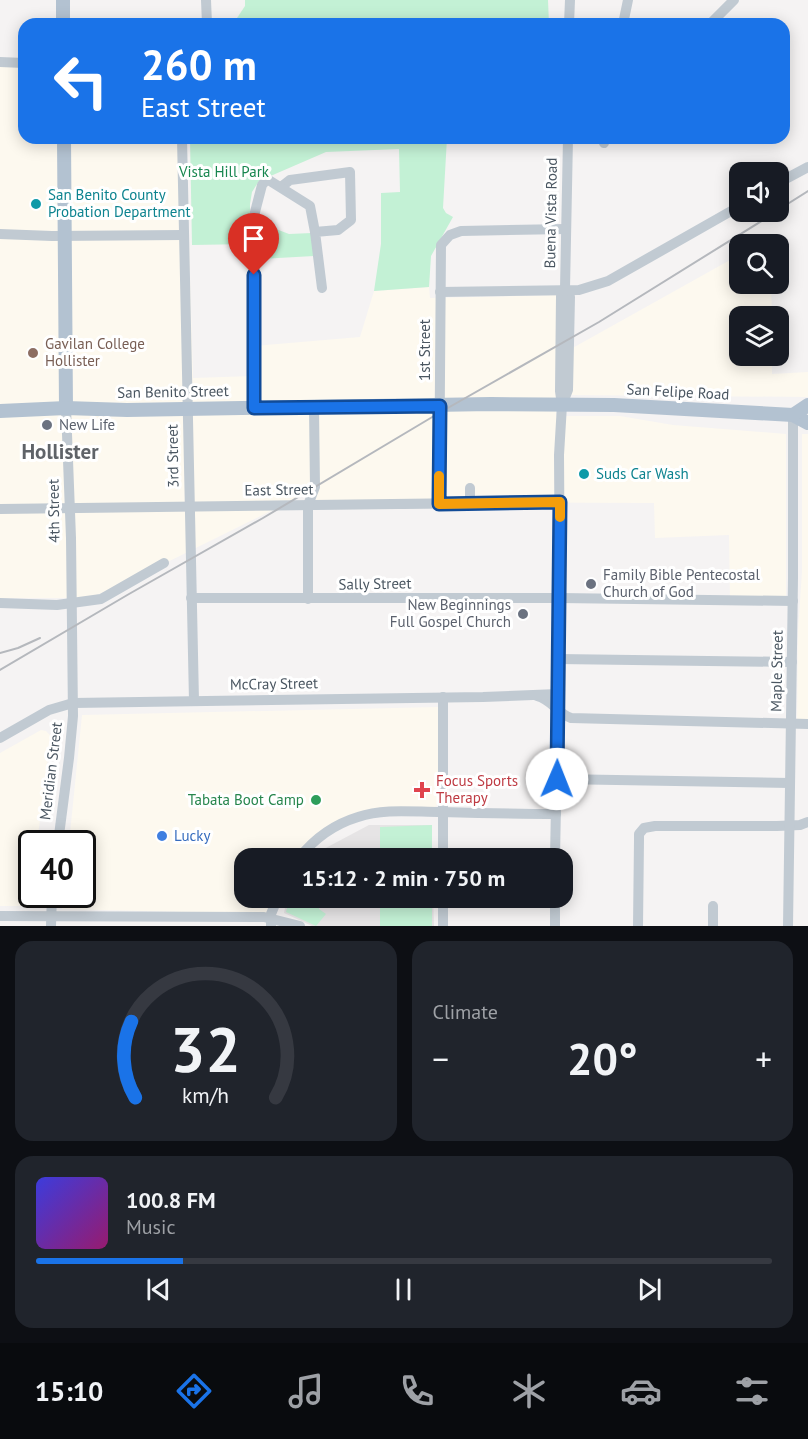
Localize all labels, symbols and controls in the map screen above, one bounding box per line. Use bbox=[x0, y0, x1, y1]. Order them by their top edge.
text: 260 m bbox=[141, 37, 257, 92]
icon: left bbox=[42, 42, 120, 120]
text: East Street bbox=[141, 90, 266, 124]
street label: Buena Vista Road bbox=[540, 157, 561, 269]
park label: Vista Hill Park bbox=[178, 162, 270, 181]
map controls bbox=[729, 162, 789, 366]
button: sound bbox=[729, 162, 789, 222]
place label: San Benito County Probation Department bbox=[48, 185, 191, 221]
marker: San Benito County Probation Department bbox=[29, 197, 43, 211]
pin bbox=[228, 213, 279, 275]
icon: arrive bbox=[237, 222, 270, 255]
button: search bbox=[729, 234, 789, 294]
button: layers bbox=[729, 306, 789, 366]
street label: 1st Street bbox=[415, 319, 434, 381]
place label: Gavilan College Hollister bbox=[45, 334, 145, 370]
marker: Gavilan College Hollister bbox=[26, 346, 40, 360]
street label: San Felipe Road bbox=[626, 379, 730, 404]
street label: San Benito Street bbox=[117, 381, 229, 402]
place label: New Life bbox=[59, 415, 115, 434]
marker: New Life bbox=[40, 418, 54, 432]
street label: 3rd Street bbox=[162, 424, 183, 488]
district label: Hollister bbox=[21, 438, 99, 465]
place label: Suds Car Wash bbox=[596, 464, 689, 483]
marker: Suds Car Wash bbox=[577, 467, 591, 481]
street label: 4th Street bbox=[43, 479, 64, 543]
street label: East Street bbox=[244, 479, 314, 500]
place label: Family Bible Pentecostal Church of God bbox=[603, 565, 760, 601]
street label: Sally Street bbox=[338, 573, 412, 594]
marker: Family Bible Pentecostal Church of God bbox=[584, 577, 598, 591]
place label: New Beginnings Full Gospel Church bbox=[390, 595, 511, 631]
marker: New Beginnings Full Gospel Church bbox=[516, 607, 530, 621]
street label: Maple Street bbox=[766, 630, 787, 712]
street label: McCray Street bbox=[230, 673, 318, 694]
street label: Meridian Street bbox=[35, 721, 66, 821]
position arrow bbox=[525, 747, 589, 811]
place label: Focus Sports Therapy bbox=[436, 771, 518, 807]
marker: Focus Sports Therapy bbox=[413, 781, 431, 799]
place label: Tabata Boot Camp bbox=[188, 790, 304, 809]
marker: Tabata Boot Camp bbox=[309, 793, 323, 807]
place label: Lucky bbox=[174, 826, 210, 845]
marker: Lucky bbox=[155, 829, 169, 843]
speed limit sign: 40 bbox=[18, 830, 96, 908]
text: 15:12 · 2 min · 750 m bbox=[302, 864, 505, 892]
text: Climate bbox=[433, 999, 498, 1025]
text: 32 bbox=[170, 1008, 241, 1089]
text: 20° bbox=[567, 1029, 638, 1087]
text: − bbox=[433, 1037, 449, 1080]
text: + bbox=[755, 1037, 772, 1080]
text: km/h bbox=[182, 1081, 229, 1109]
text: 100.8 FM bbox=[126, 1186, 216, 1214]
text: Music bbox=[126, 1214, 175, 1240]
icon: previous bbox=[142, 1273, 175, 1306]
icon: pause bbox=[387, 1273, 420, 1306]
icon: next bbox=[633, 1273, 666, 1306]
icon: directions bbox=[173, 1370, 215, 1412]
icon: music bbox=[285, 1370, 327, 1412]
icon: phone bbox=[396, 1370, 438, 1412]
icon: climate bbox=[508, 1370, 550, 1412]
icon: car bbox=[620, 1370, 662, 1412]
icon: filters bbox=[731, 1370, 773, 1412]
text: 15:10 bbox=[35, 1374, 103, 1408]

